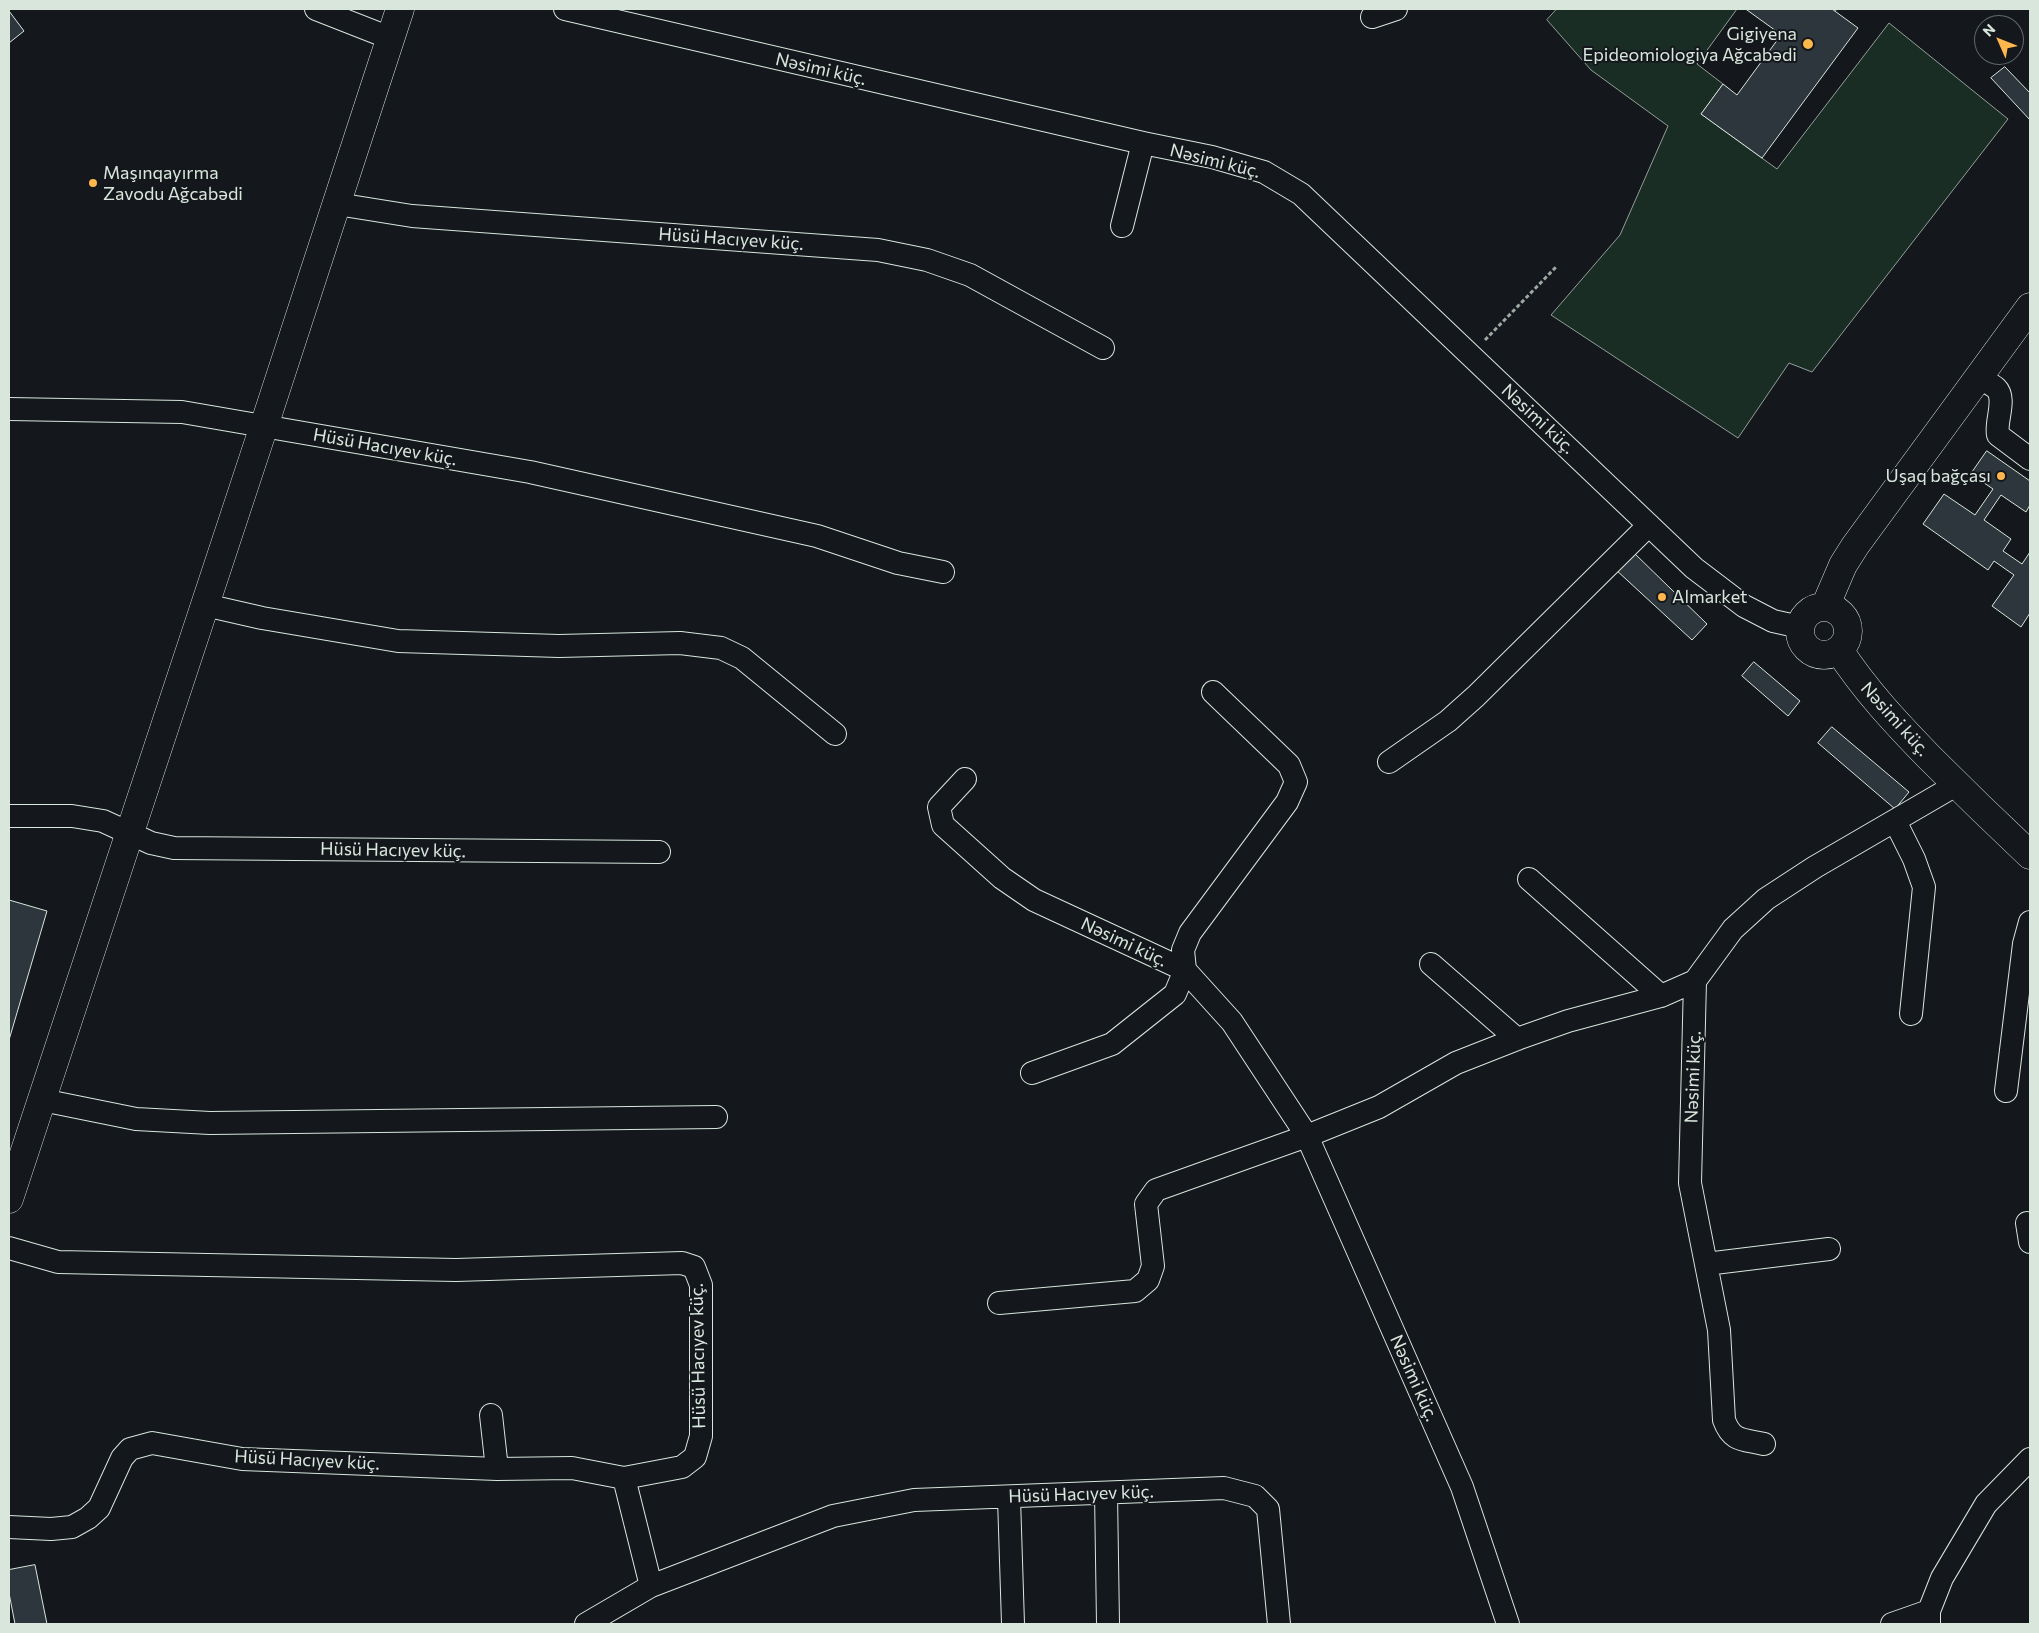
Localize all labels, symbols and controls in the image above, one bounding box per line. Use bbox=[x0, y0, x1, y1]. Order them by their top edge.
north arrow bbox=[1974, 15, 2024, 65]
text: N bbox=[1979, 20, 1998, 40]
place label: Gigiyena Epideomiologiya Ağcabədi bbox=[1583, 23, 1797, 66]
marker: Gigiyena Epideomiologiya Ağcabədi bbox=[1801, 37, 1815, 51]
street label: Nəsimi küç. bbox=[774, 48, 868, 90]
street label: Nəsimi küç. bbox=[1168, 139, 1262, 183]
place label: Maşınqayırma Zavodu Ağcabədi bbox=[103, 162, 243, 204]
marker: Maşınqayırma Zavodu Ağcabədi bbox=[87, 177, 99, 189]
street label: Hüsü Hacıyev küç. bbox=[658, 223, 804, 255]
street label: Nəsimi küç. bbox=[1497, 380, 1579, 458]
street label: Hüsü Hacıyev küç. bbox=[311, 424, 459, 470]
place label: Uşaq bağçası bbox=[1886, 465, 1991, 487]
marker: Uşaq bağçası bbox=[1995, 470, 2007, 482]
place label: Almarket bbox=[1672, 586, 1747, 608]
marker: Almarket bbox=[1656, 591, 1668, 603]
street label: Nəsimi küç. bbox=[1856, 677, 1934, 761]
street label: Hüsü Hacıyev küç. bbox=[320, 838, 466, 862]
street label: Nəsimi küç. bbox=[1078, 913, 1170, 971]
street label: Nəsimi küç. bbox=[1681, 1030, 1705, 1124]
street label: Hüsü Hacıyev küç. bbox=[686, 1283, 710, 1429]
street label: Nəsimi küç. bbox=[1385, 1331, 1443, 1425]
street label: Hüsü Hacıyev küç. bbox=[234, 1445, 380, 1475]
street label: Hüsü Hacıyev küç. bbox=[1008, 1481, 1154, 1507]

